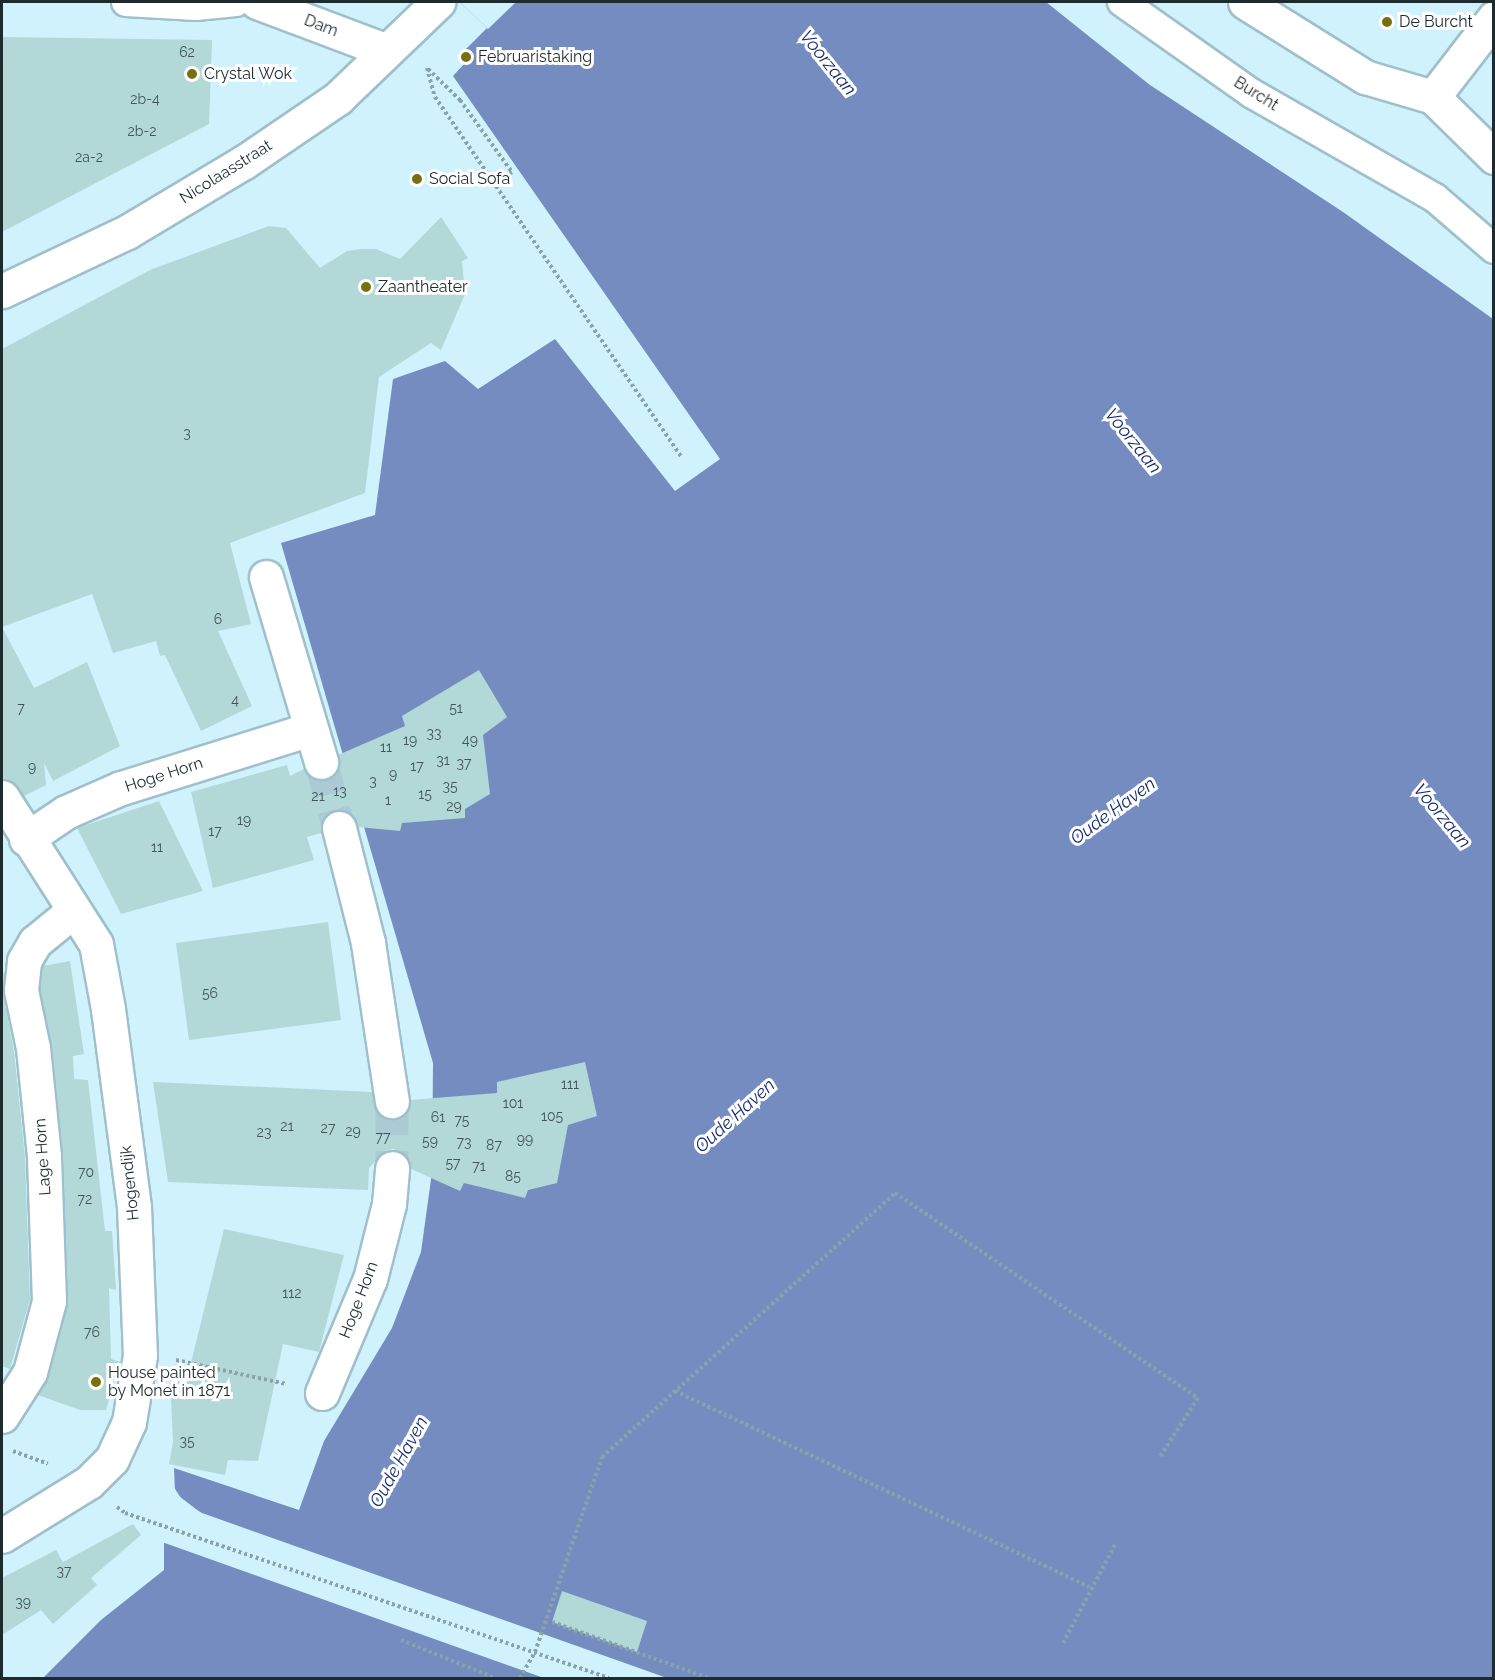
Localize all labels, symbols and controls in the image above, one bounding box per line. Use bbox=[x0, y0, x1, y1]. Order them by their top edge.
street label: Dam bbox=[301, 11, 341, 41]
place label: De Burcht bbox=[1399, 12, 1473, 32]
marker: De Burcht bbox=[1380, 15, 1394, 29]
water label: Voorzaan bbox=[795, 26, 861, 100]
house number: 62 bbox=[179, 44, 195, 60]
place label: Februaristaking bbox=[478, 47, 592, 67]
marker: Februaristaking bbox=[459, 50, 473, 64]
place label: Crystal Wok bbox=[204, 64, 293, 84]
marker: Crystal Wok bbox=[185, 67, 199, 81]
street label: Burcht bbox=[1230, 73, 1282, 115]
house number: 2b-4 bbox=[130, 91, 160, 107]
house number: 2b-2 bbox=[127, 123, 157, 139]
street label: Nicolaasstraat bbox=[176, 136, 276, 208]
house number: 2a-2 bbox=[75, 149, 103, 165]
place label: Social Sofa bbox=[429, 169, 511, 189]
marker: Social Sofa bbox=[410, 172, 424, 186]
place label: Zaantheater bbox=[378, 277, 468, 297]
marker: Zaantheater bbox=[359, 280, 373, 294]
water label: Voorzaan bbox=[1100, 404, 1166, 478]
house number: 3 bbox=[183, 425, 191, 441]
house number: 6 bbox=[214, 611, 222, 627]
house number: 4 bbox=[231, 692, 239, 708]
house number: 7 bbox=[17, 700, 25, 716]
house number: 51 bbox=[449, 700, 463, 716]
house number: 33 bbox=[427, 725, 441, 741]
house number: 19 bbox=[403, 732, 417, 748]
house number: 49 bbox=[462, 732, 478, 748]
house number: 11 bbox=[380, 739, 392, 755]
house number: 31 bbox=[436, 752, 450, 768]
street label: Hoge Horn bbox=[123, 753, 205, 797]
house number: 37 bbox=[457, 755, 471, 771]
house number: 17 bbox=[410, 758, 424, 774]
house number: 9 bbox=[28, 759, 36, 775]
house number: 9 bbox=[389, 766, 397, 782]
house number: 3 bbox=[369, 773, 377, 789]
water label: Oude Haven bbox=[1066, 773, 1160, 849]
house number: 35 bbox=[442, 778, 458, 794]
water label: Voorzaan bbox=[1409, 779, 1475, 853]
house number: 13 bbox=[333, 783, 347, 799]
house number: 15 bbox=[418, 786, 432, 802]
house number: 21 bbox=[311, 788, 325, 804]
house number: 1 bbox=[385, 792, 391, 808]
house number: 29 bbox=[446, 798, 462, 814]
house number: 19 bbox=[237, 812, 251, 828]
house number: 17 bbox=[208, 823, 222, 839]
house number: 11 bbox=[151, 839, 163, 855]
house number: 56 bbox=[202, 985, 218, 1001]
water label: Oude Haven bbox=[691, 1075, 779, 1157]
house number: 111 bbox=[561, 1076, 579, 1092]
house number: 101 bbox=[503, 1095, 523, 1111]
house number: 105 bbox=[541, 1108, 563, 1124]
house number: 61 bbox=[431, 1109, 445, 1125]
house number: 75 bbox=[455, 1112, 469, 1128]
street label: Lage Horn bbox=[31, 1118, 55, 1196]
house number: 21 bbox=[280, 1118, 294, 1134]
house number: 27 bbox=[321, 1120, 335, 1136]
house number: 29 bbox=[345, 1123, 361, 1139]
house number: 23 bbox=[257, 1124, 271, 1140]
house number: 77 bbox=[376, 1129, 390, 1145]
house number: 99 bbox=[517, 1131, 533, 1147]
house number: 59 bbox=[422, 1133, 438, 1149]
house number: 73 bbox=[457, 1134, 471, 1150]
house number: 87 bbox=[486, 1137, 502, 1153]
street label: Hogendijk bbox=[117, 1145, 143, 1221]
house number: 57 bbox=[445, 1155, 461, 1171]
house number: 71 bbox=[472, 1158, 486, 1174]
house number: 70 bbox=[78, 1164, 94, 1180]
house number: 85 bbox=[505, 1168, 521, 1184]
house number: 72 bbox=[78, 1191, 92, 1207]
street label: Hoge Horn bbox=[336, 1259, 382, 1341]
house number: 112 bbox=[282, 1285, 302, 1301]
house number: 76 bbox=[84, 1324, 100, 1340]
place label: House painted by Monet in 1871 bbox=[108, 1363, 230, 1401]
marker: House painted by Monet in 1871 bbox=[89, 1375, 103, 1389]
water label: Oude Haven bbox=[365, 1413, 433, 1511]
house number: 35 bbox=[179, 1433, 195, 1449]
house number: 37 bbox=[57, 1563, 71, 1579]
house number: 39 bbox=[15, 1594, 31, 1610]

